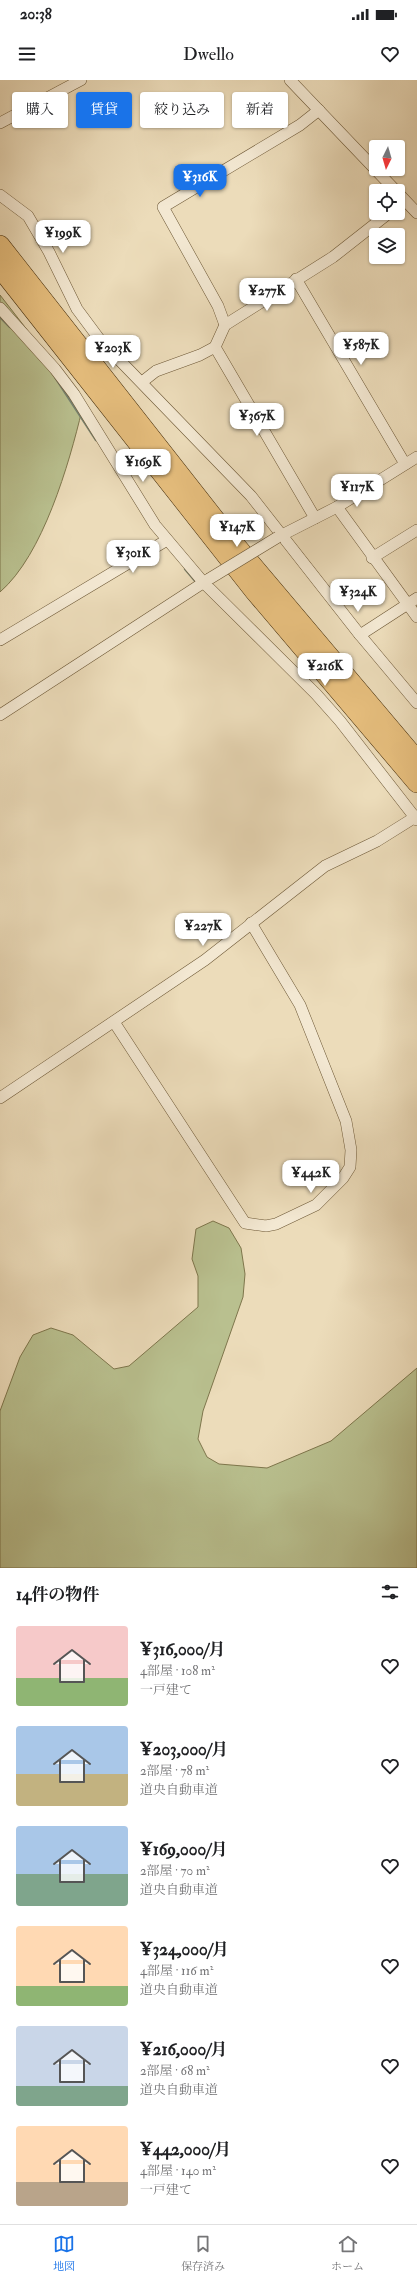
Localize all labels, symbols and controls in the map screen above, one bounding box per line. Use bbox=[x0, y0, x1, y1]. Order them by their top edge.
text: 20:38 bbox=[20, 5, 52, 24]
icon: menu bbox=[16, 43, 38, 65]
text: Dwello bbox=[183, 43, 234, 66]
icon: heart bbox=[379, 43, 401, 65]
chip: 購入 bbox=[12, 92, 68, 128]
chip: 賃貸 bbox=[76, 92, 132, 128]
chip: 絞り込み bbox=[140, 92, 224, 128]
chip: 新着 bbox=[232, 92, 288, 128]
north arrow bbox=[369, 140, 405, 176]
map controls bbox=[369, 140, 405, 264]
pin: ¥316K bbox=[172, 164, 228, 198]
text: ¥316K bbox=[183, 169, 217, 185]
button: locate bbox=[369, 184, 405, 220]
pin: ¥199K bbox=[35, 220, 91, 254]
text: ¥199K bbox=[45, 225, 81, 241]
button: layers bbox=[369, 228, 405, 264]
pin: ¥277K bbox=[239, 278, 295, 312]
text: ¥277K bbox=[248, 283, 286, 299]
pin: ¥587K bbox=[333, 332, 389, 366]
pin: ¥203K bbox=[85, 335, 141, 369]
text: ¥587K bbox=[343, 337, 379, 353]
text: ¥203K bbox=[94, 340, 132, 356]
pin: ¥367K bbox=[229, 403, 285, 437]
text: ¥367K bbox=[239, 408, 275, 424]
pin: ¥169K bbox=[115, 449, 171, 483]
text: ¥169K bbox=[125, 454, 161, 470]
pin: ¥117K bbox=[329, 474, 385, 508]
text: ¥117K bbox=[340, 479, 374, 495]
pin: ¥147K bbox=[209, 514, 265, 548]
text: ¥147K bbox=[219, 519, 255, 535]
pin: ¥301K bbox=[105, 540, 161, 574]
text: ¥301K bbox=[115, 545, 151, 561]
pin: ¥324K bbox=[330, 579, 386, 613]
text: ¥324K bbox=[339, 584, 377, 600]
pin: ¥216K bbox=[297, 653, 353, 687]
text: ¥216K bbox=[307, 658, 343, 674]
pin: ¥227K bbox=[175, 913, 231, 947]
text: ¥227K bbox=[184, 918, 222, 934]
pin: ¥442K bbox=[283, 1160, 339, 1194]
text: ¥442K bbox=[291, 1165, 331, 1181]
icon: filters bbox=[379, 1581, 401, 1603]
text: 14件の物件 bbox=[16, 1584, 99, 1605]
text: ¥316,000/月 bbox=[140, 1639, 225, 1660]
icon: home bbox=[48, 1642, 96, 1690]
icon: heart bbox=[379, 1655, 401, 1677]
text: 4部屋 · 108 m² bbox=[140, 1663, 215, 1679]
text: 一戸建て bbox=[140, 1682, 192, 1698]
text: ¥203,000/月 bbox=[140, 1739, 228, 1760]
icon: home bbox=[48, 1742, 96, 1790]
icon: heart bbox=[379, 1755, 401, 1777]
text: 2部屋 · 78 m² bbox=[140, 1763, 209, 1779]
text: 道央自動車道 bbox=[140, 1782, 218, 1798]
text: ¥169,000/月 bbox=[140, 1839, 228, 1860]
icon: home bbox=[48, 1842, 96, 1890]
icon: heart bbox=[379, 1855, 401, 1877]
text: 2部屋 · 70 m² bbox=[140, 1863, 210, 1879]
text: 道央自動車道 bbox=[140, 1882, 218, 1898]
text: ¥324,000/月 bbox=[140, 1939, 229, 1960]
icon: home bbox=[48, 1942, 96, 1990]
icon: heart bbox=[379, 1955, 401, 1977]
text: 4部屋 · 116 m² bbox=[140, 1963, 213, 1979]
text: 道央自動車道 bbox=[140, 1982, 218, 1998]
text: ¥216,000/月 bbox=[140, 2039, 228, 2060]
icon: home bbox=[48, 2042, 96, 2090]
icon: heart bbox=[379, 2055, 401, 2077]
text: 2部屋 · 68 m² bbox=[140, 2063, 210, 2079]
text: 道央自動車道 bbox=[140, 2082, 218, 2098]
text: ¥442,000/月 bbox=[140, 2139, 231, 2160]
icon: home bbox=[48, 2142, 96, 2190]
icon: heart bbox=[379, 2155, 401, 2177]
text: 4部屋 · 140 m² bbox=[140, 2163, 216, 2179]
text: 一戸建て bbox=[140, 2182, 192, 2198]
tab: 地図 bbox=[53, 2233, 75, 2273]
tab: 保存済み bbox=[181, 2233, 225, 2273]
tab: ホーム bbox=[331, 2233, 364, 2273]

